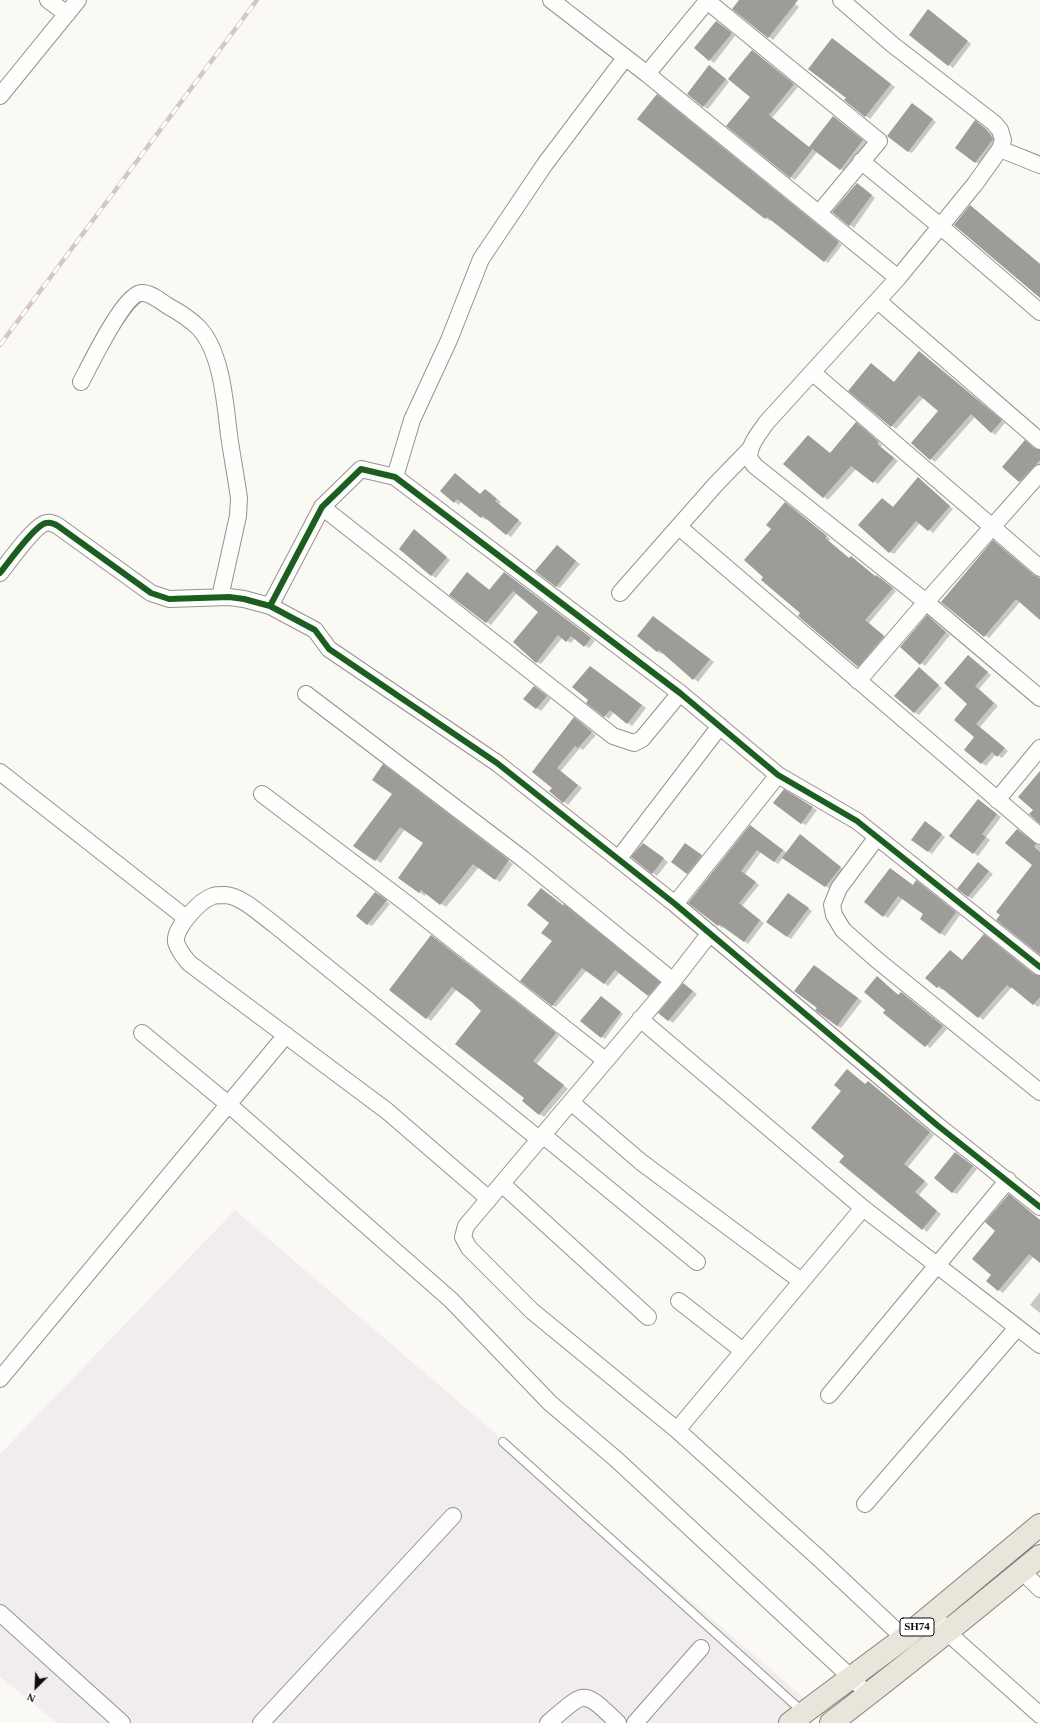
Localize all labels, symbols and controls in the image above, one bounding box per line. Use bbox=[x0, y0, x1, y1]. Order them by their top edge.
road number: SH74 bbox=[900, 1618, 934, 1636]
north arrow bbox=[16, 1667, 56, 1707]
text: N bbox=[25, 1691, 37, 1705]

